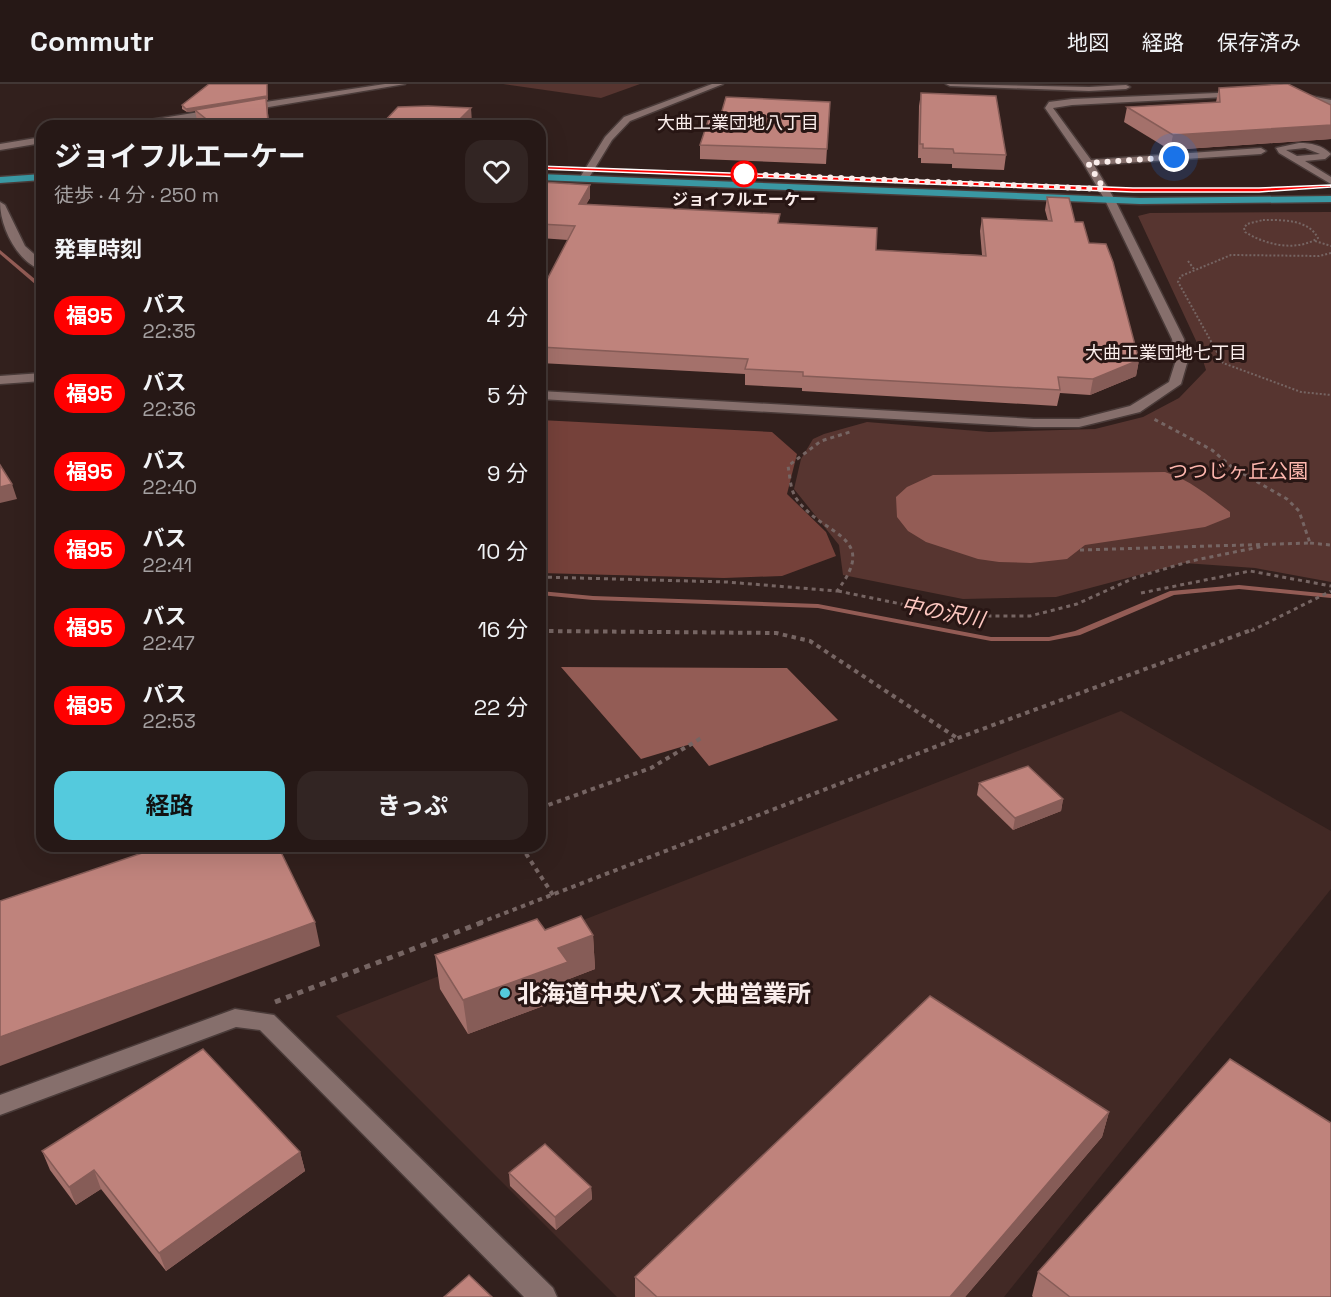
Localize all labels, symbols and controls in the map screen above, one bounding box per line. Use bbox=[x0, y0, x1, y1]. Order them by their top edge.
text: Commutr bbox=[30, 23, 154, 59]
text: 地図 bbox=[1067, 29, 1109, 56]
text: 経路 bbox=[1142, 29, 1184, 56]
text: 保存済み bbox=[1217, 29, 1301, 56]
district label: 大曲工業団地八丁目 bbox=[657, 111, 819, 134]
text: ジョイフルエーケー bbox=[54, 138, 306, 174]
button: heart bbox=[465, 140, 528, 203]
your location bbox=[1159, 142, 1189, 172]
marker: ジョイフルエーケー bbox=[731, 161, 757, 187]
text: 徒歩 · 4 分 · 250 m bbox=[54, 182, 219, 208]
place label: ジョイフルエーケー bbox=[672, 189, 816, 210]
text: 発車時刻 bbox=[54, 235, 142, 263]
text: バス bbox=[143, 290, 187, 318]
text: 福95 bbox=[66, 302, 113, 329]
text: 4 分 bbox=[487, 303, 528, 331]
text: 22:35 bbox=[143, 318, 196, 344]
district label: 大曲工業団地七丁目 bbox=[1085, 341, 1247, 364]
text: バス bbox=[143, 368, 187, 396]
text: 福95 bbox=[66, 380, 113, 407]
text: 5 分 bbox=[487, 381, 528, 409]
text: 22:36 bbox=[143, 396, 196, 422]
text: バス bbox=[143, 446, 187, 474]
text: 福95 bbox=[66, 458, 113, 485]
park label: つつじヶ丘公園 bbox=[1168, 458, 1308, 484]
text: 9 分 bbox=[487, 459, 528, 487]
text: 22:40 bbox=[143, 474, 197, 500]
text: バス bbox=[143, 524, 187, 552]
text: 福95 bbox=[66, 536, 113, 563]
text: 10 分 bbox=[477, 537, 528, 565]
text: 22:41 bbox=[143, 552, 192, 578]
water label: 中の沢川 bbox=[899, 591, 989, 634]
text: バス bbox=[143, 602, 187, 630]
text: 福95 bbox=[66, 614, 113, 641]
text: 16 分 bbox=[478, 615, 528, 643]
text: 22:47 bbox=[143, 630, 195, 656]
text: バス bbox=[143, 680, 187, 708]
text: 福95 bbox=[66, 692, 113, 719]
text: 22 分 bbox=[474, 693, 528, 721]
text: 22:53 bbox=[143, 708, 196, 734]
button: 経路 bbox=[54, 771, 285, 840]
button: きっぷ bbox=[297, 771, 528, 840]
place label: 北海道中央バス 大曲営業所 bbox=[517, 978, 811, 1009]
marker: 北海道中央バス 大曲営業所 bbox=[498, 986, 512, 1000]

